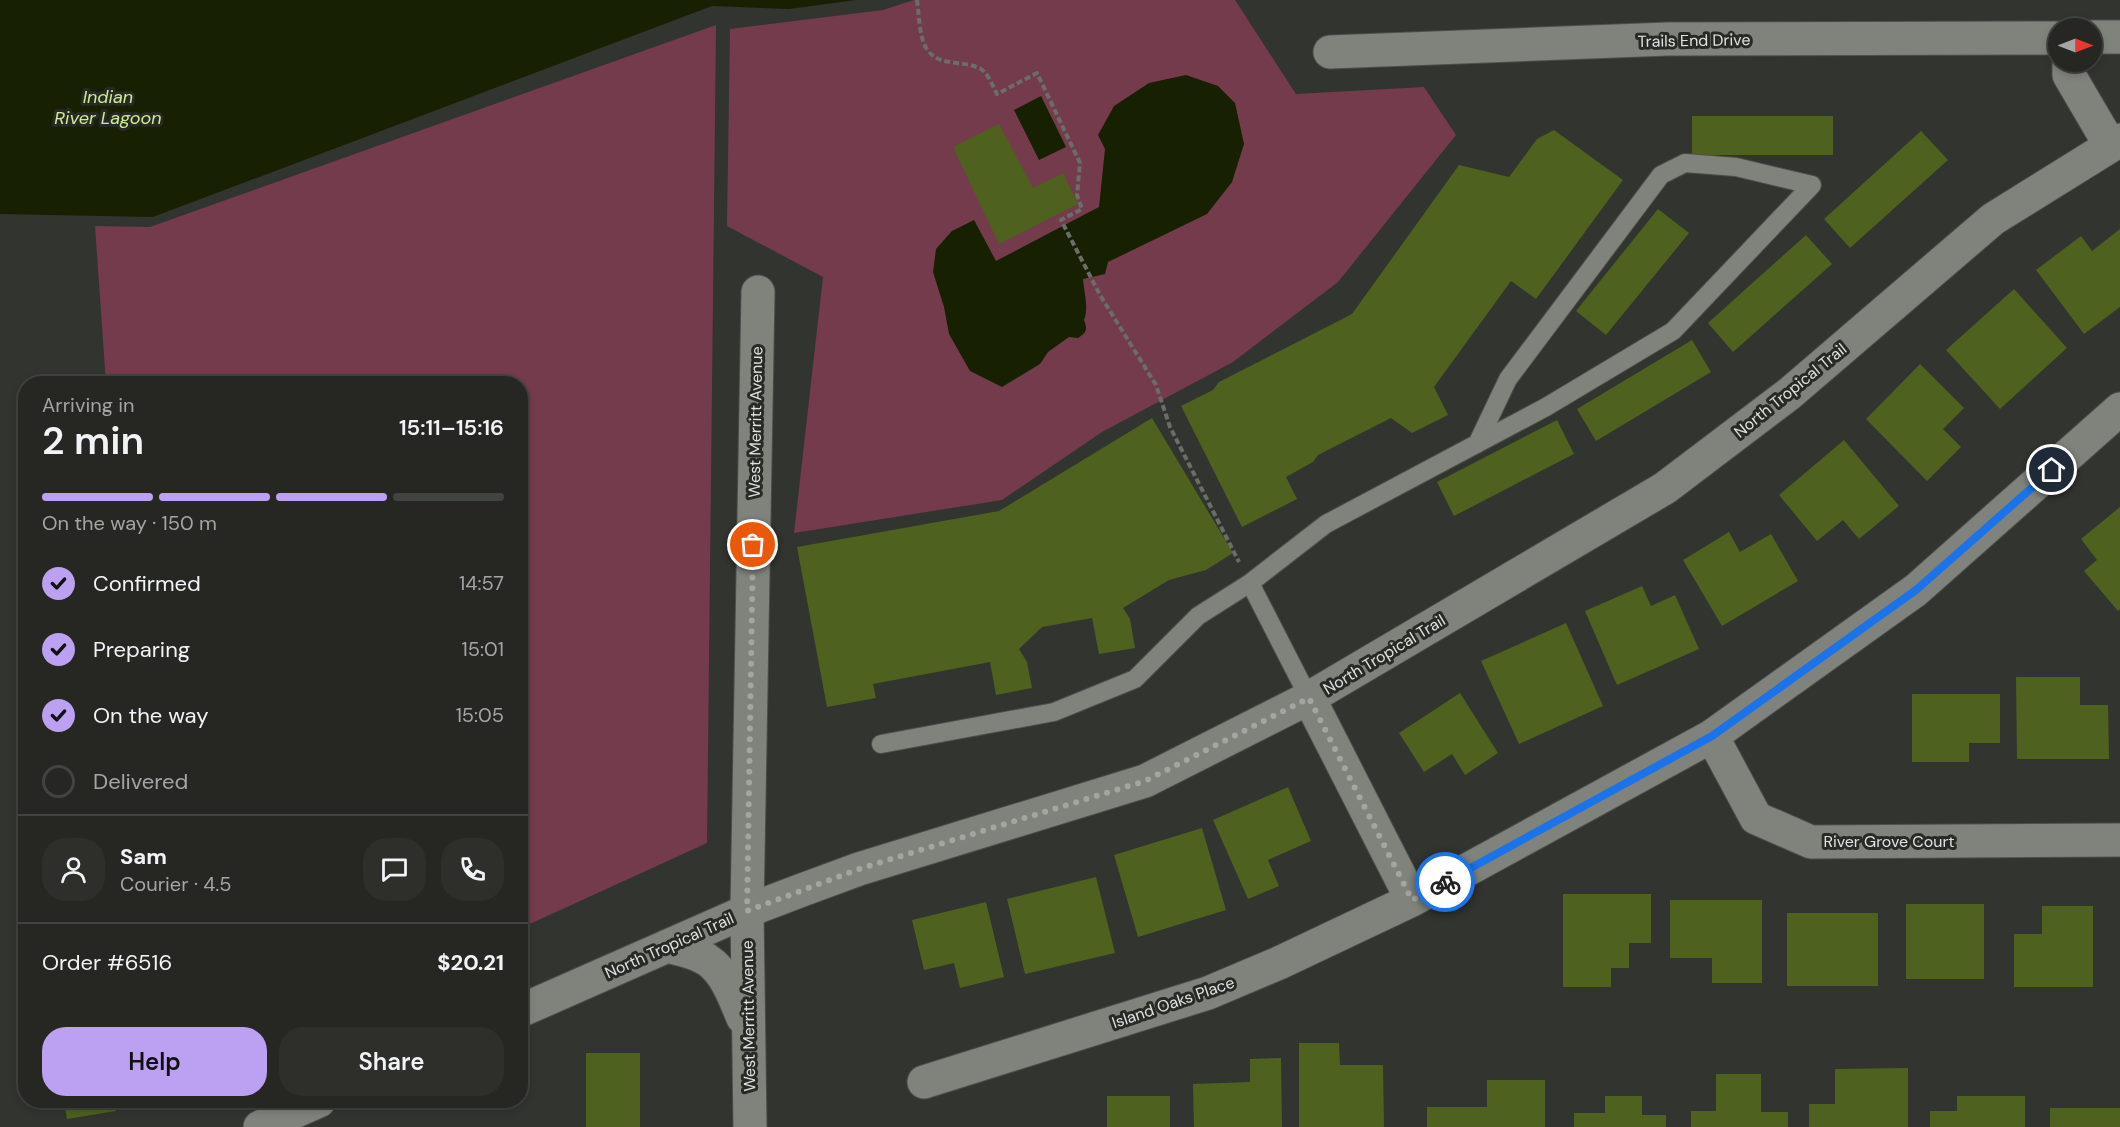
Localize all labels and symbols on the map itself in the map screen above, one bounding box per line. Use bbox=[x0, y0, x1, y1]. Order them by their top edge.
north arrow bbox=[2048, 18, 2102, 72]
street label: Trails End Drive bbox=[1637, 29, 1751, 52]
water label: Indian River Lagoon bbox=[54, 85, 162, 130]
street label: North Tropical Trail bbox=[1730, 338, 1851, 442]
street label: West Merritt Avenue bbox=[744, 346, 767, 498]
pin bbox=[2026, 444, 2077, 495]
pin bbox=[727, 519, 778, 570]
street label: North Tropical Trail bbox=[1319, 610, 1449, 699]
street label: River Grove Court bbox=[1823, 831, 1955, 852]
courier bbox=[1415, 852, 1475, 912]
street label: North Tropical Trail bbox=[601, 908, 737, 983]
street label: West Merritt Avenue bbox=[737, 940, 760, 1092]
street label: Island Oaks Place bbox=[1109, 972, 1237, 1033]

